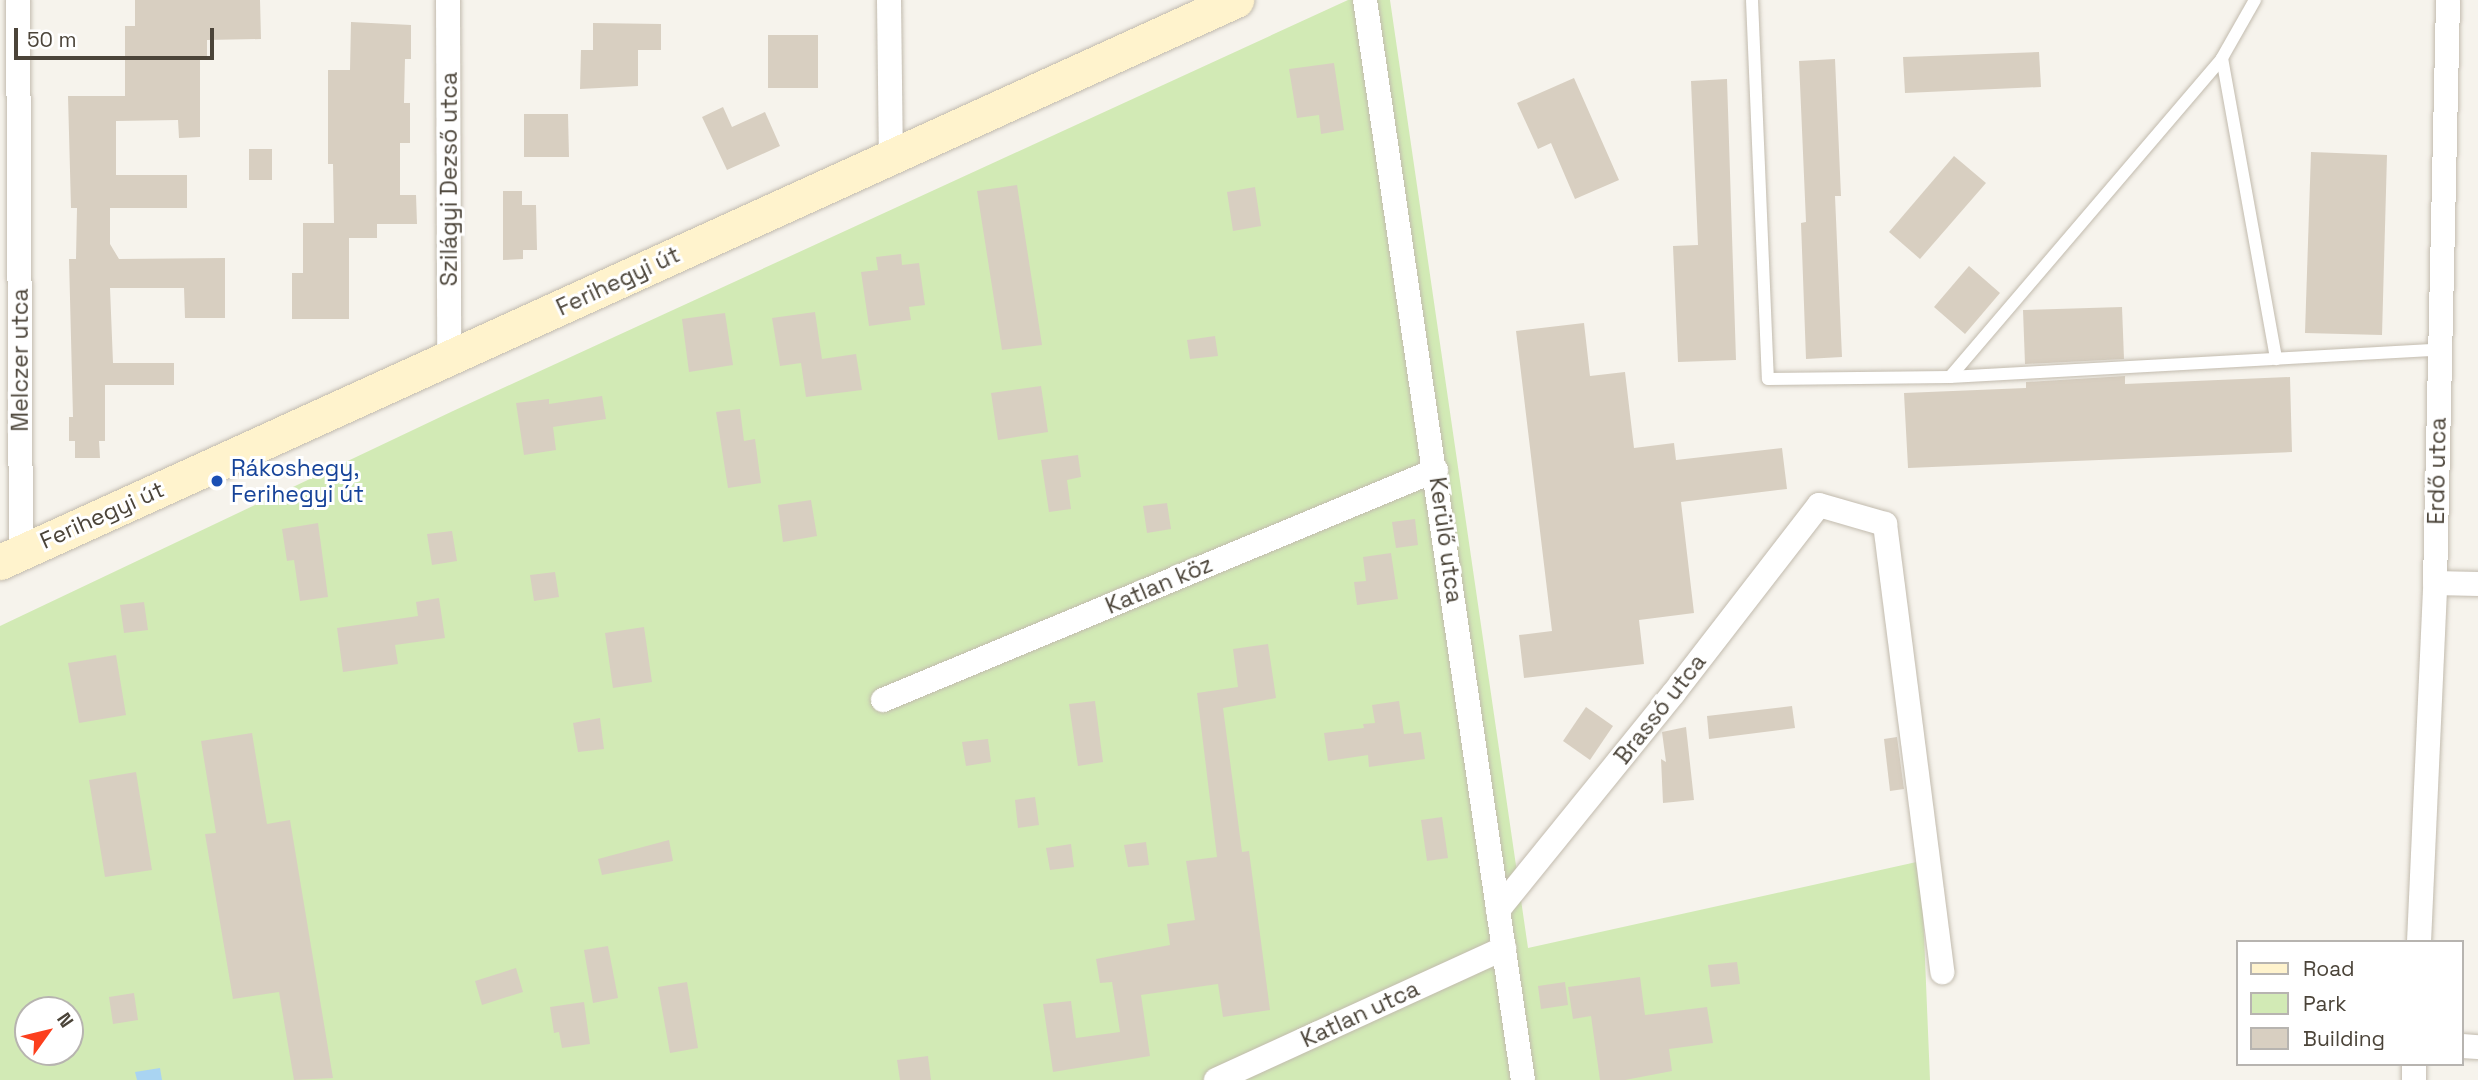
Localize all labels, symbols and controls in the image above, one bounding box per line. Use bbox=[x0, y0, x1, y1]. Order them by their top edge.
scale bar bbox=[18, 14, 217, 58]
text: 50 m bbox=[27, 26, 77, 53]
street label: Szilágyi Dezső utca bbox=[435, 72, 463, 286]
street label: Ferihegyi út bbox=[552, 240, 684, 322]
street label: Melczer utca bbox=[6, 288, 34, 432]
street label: Erdő utca bbox=[2422, 417, 2452, 525]
place label: Rákoshegy, Ferihegyi út bbox=[231, 454, 364, 508]
marker: Rákoshegy, Ferihegyi út bbox=[209, 473, 225, 489]
street label: Ferihegyi út bbox=[36, 475, 168, 555]
street label: Kerülő utca bbox=[1424, 475, 1468, 605]
street label: Katlan köz bbox=[1101, 550, 1217, 620]
street label: Brassó utca bbox=[1608, 648, 1712, 770]
legend bbox=[2236, 940, 2464, 1066]
text: Road bbox=[2303, 955, 2355, 982]
street label: Katlan utca bbox=[1297, 975, 1423, 1053]
text: Park bbox=[2303, 990, 2347, 1017]
north arrow bbox=[14, 996, 84, 1066]
text: N bbox=[51, 1008, 79, 1032]
text: Building bbox=[2303, 1025, 2385, 1052]

